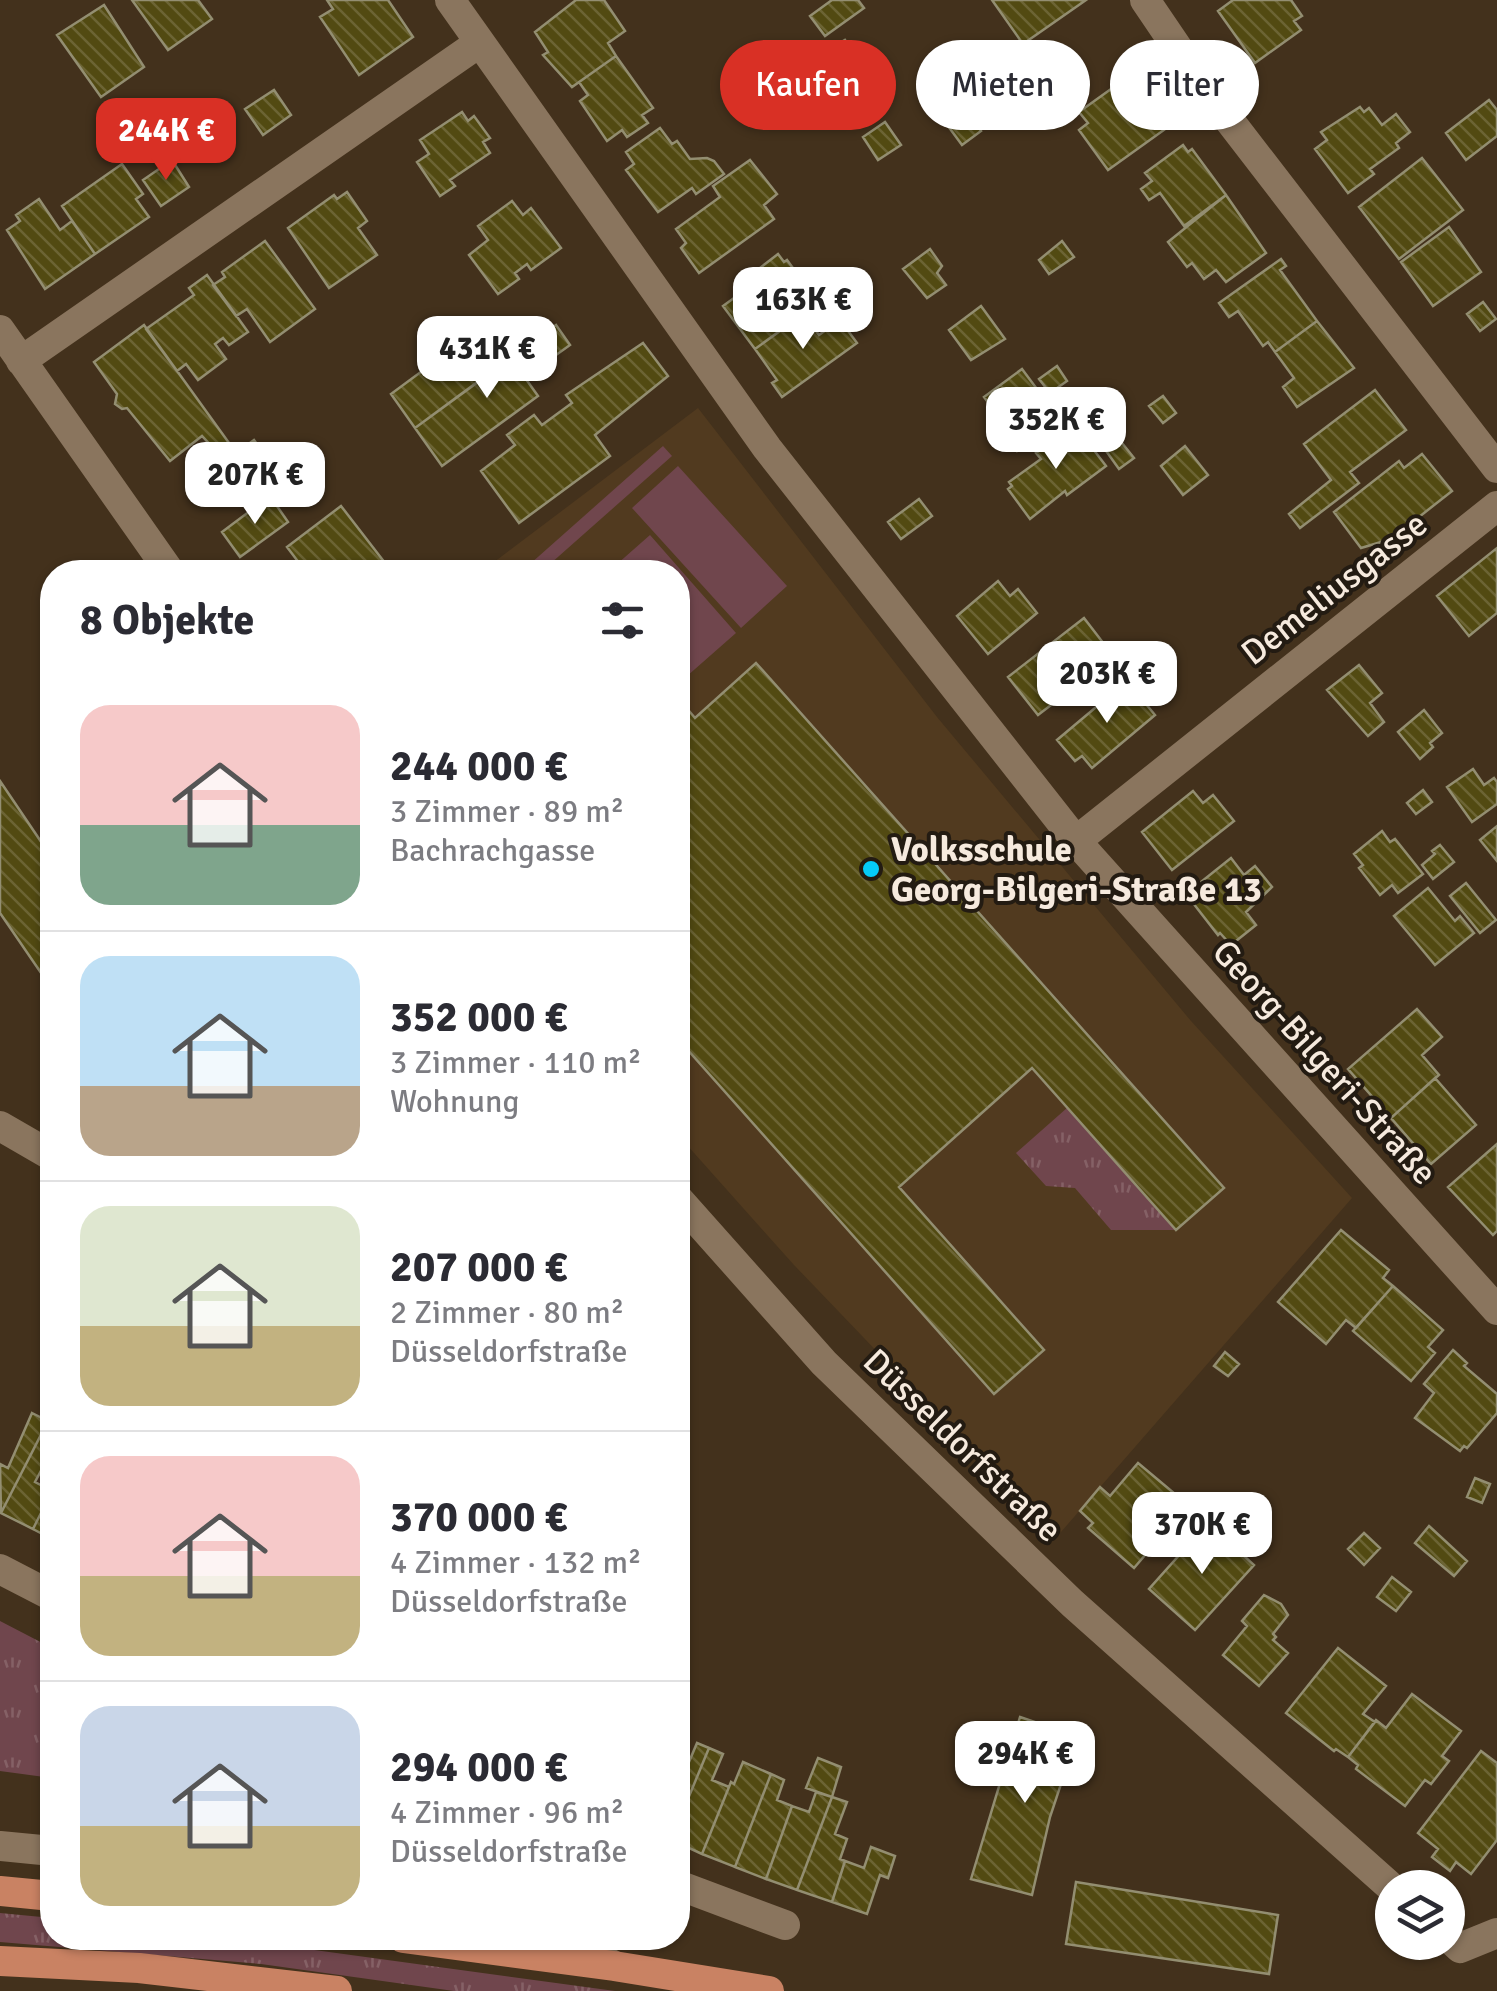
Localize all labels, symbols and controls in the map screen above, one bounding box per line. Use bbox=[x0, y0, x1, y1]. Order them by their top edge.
chip: Kaufen bbox=[720, 40, 896, 130]
chip: Mieten bbox=[916, 40, 1090, 130]
chip: Filter bbox=[1110, 40, 1259, 130]
pin: 244K € bbox=[85, 98, 247, 183]
text: 244K € bbox=[118, 111, 214, 150]
pin: 163K € bbox=[722, 267, 884, 352]
text: 163K € bbox=[755, 280, 851, 319]
pin: 431K € bbox=[406, 316, 568, 401]
text: 431K € bbox=[439, 329, 535, 368]
pin: 352K € bbox=[975, 387, 1137, 472]
text: 352K € bbox=[1008, 400, 1104, 439]
pin: 207K € bbox=[174, 442, 336, 527]
text: 207K € bbox=[207, 455, 303, 494]
street label: Demeliusgasse bbox=[1233, 502, 1436, 674]
icon: filters bbox=[595, 593, 650, 648]
text: 8 Objekte bbox=[80, 595, 254, 646]
pin: 203K € bbox=[1026, 641, 1188, 726]
text: 203K € bbox=[1059, 654, 1155, 693]
text: 244 000 € bbox=[390, 741, 567, 792]
icon: home bbox=[160, 745, 280, 865]
text: 3 Zimmer · 89 m² bbox=[390, 792, 624, 831]
place label: Volksschule Georg-Bilgeri-Straße 13 bbox=[891, 828, 1262, 911]
text: Bachrachgasse bbox=[390, 831, 595, 870]
marker: Volksschule Georg-Bilgeri-Straße 13 bbox=[860, 858, 882, 880]
street label: Georg-Bilgeri-Straße bbox=[1203, 931, 1446, 1194]
text: 352 000 € bbox=[390, 992, 567, 1043]
icon: home bbox=[160, 996, 280, 1116]
text: 3 Zimmer · 110 m² bbox=[390, 1043, 641, 1082]
text: Wohnung bbox=[390, 1082, 519, 1121]
text: 207 000 € bbox=[390, 1242, 567, 1293]
icon: home bbox=[160, 1246, 280, 1366]
text: 2 Zimmer · 80 m² bbox=[390, 1293, 624, 1332]
text: Düsseldorfstraße bbox=[390, 1332, 628, 1371]
street label: Düsseldorfstraße bbox=[854, 1340, 1071, 1551]
text: 370 000 € bbox=[390, 1492, 567, 1543]
pin: 370K € bbox=[1121, 1492, 1283, 1577]
icon: home bbox=[160, 1496, 280, 1616]
text: 370K € bbox=[1154, 1505, 1250, 1544]
text: 4 Zimmer · 132 m² bbox=[390, 1543, 641, 1582]
text: Düsseldorfstraße bbox=[390, 1582, 628, 1621]
pin: 294K € bbox=[944, 1721, 1106, 1806]
text: 294K € bbox=[977, 1734, 1073, 1773]
text: 294 000 € bbox=[390, 1742, 567, 1793]
icon: home bbox=[160, 1746, 280, 1866]
text: 4 Zimmer · 96 m² bbox=[390, 1793, 624, 1832]
text: Düsseldorfstraße bbox=[390, 1832, 628, 1871]
map controls bbox=[1375, 1870, 1465, 1960]
button: layers bbox=[1375, 1870, 1465, 1960]

